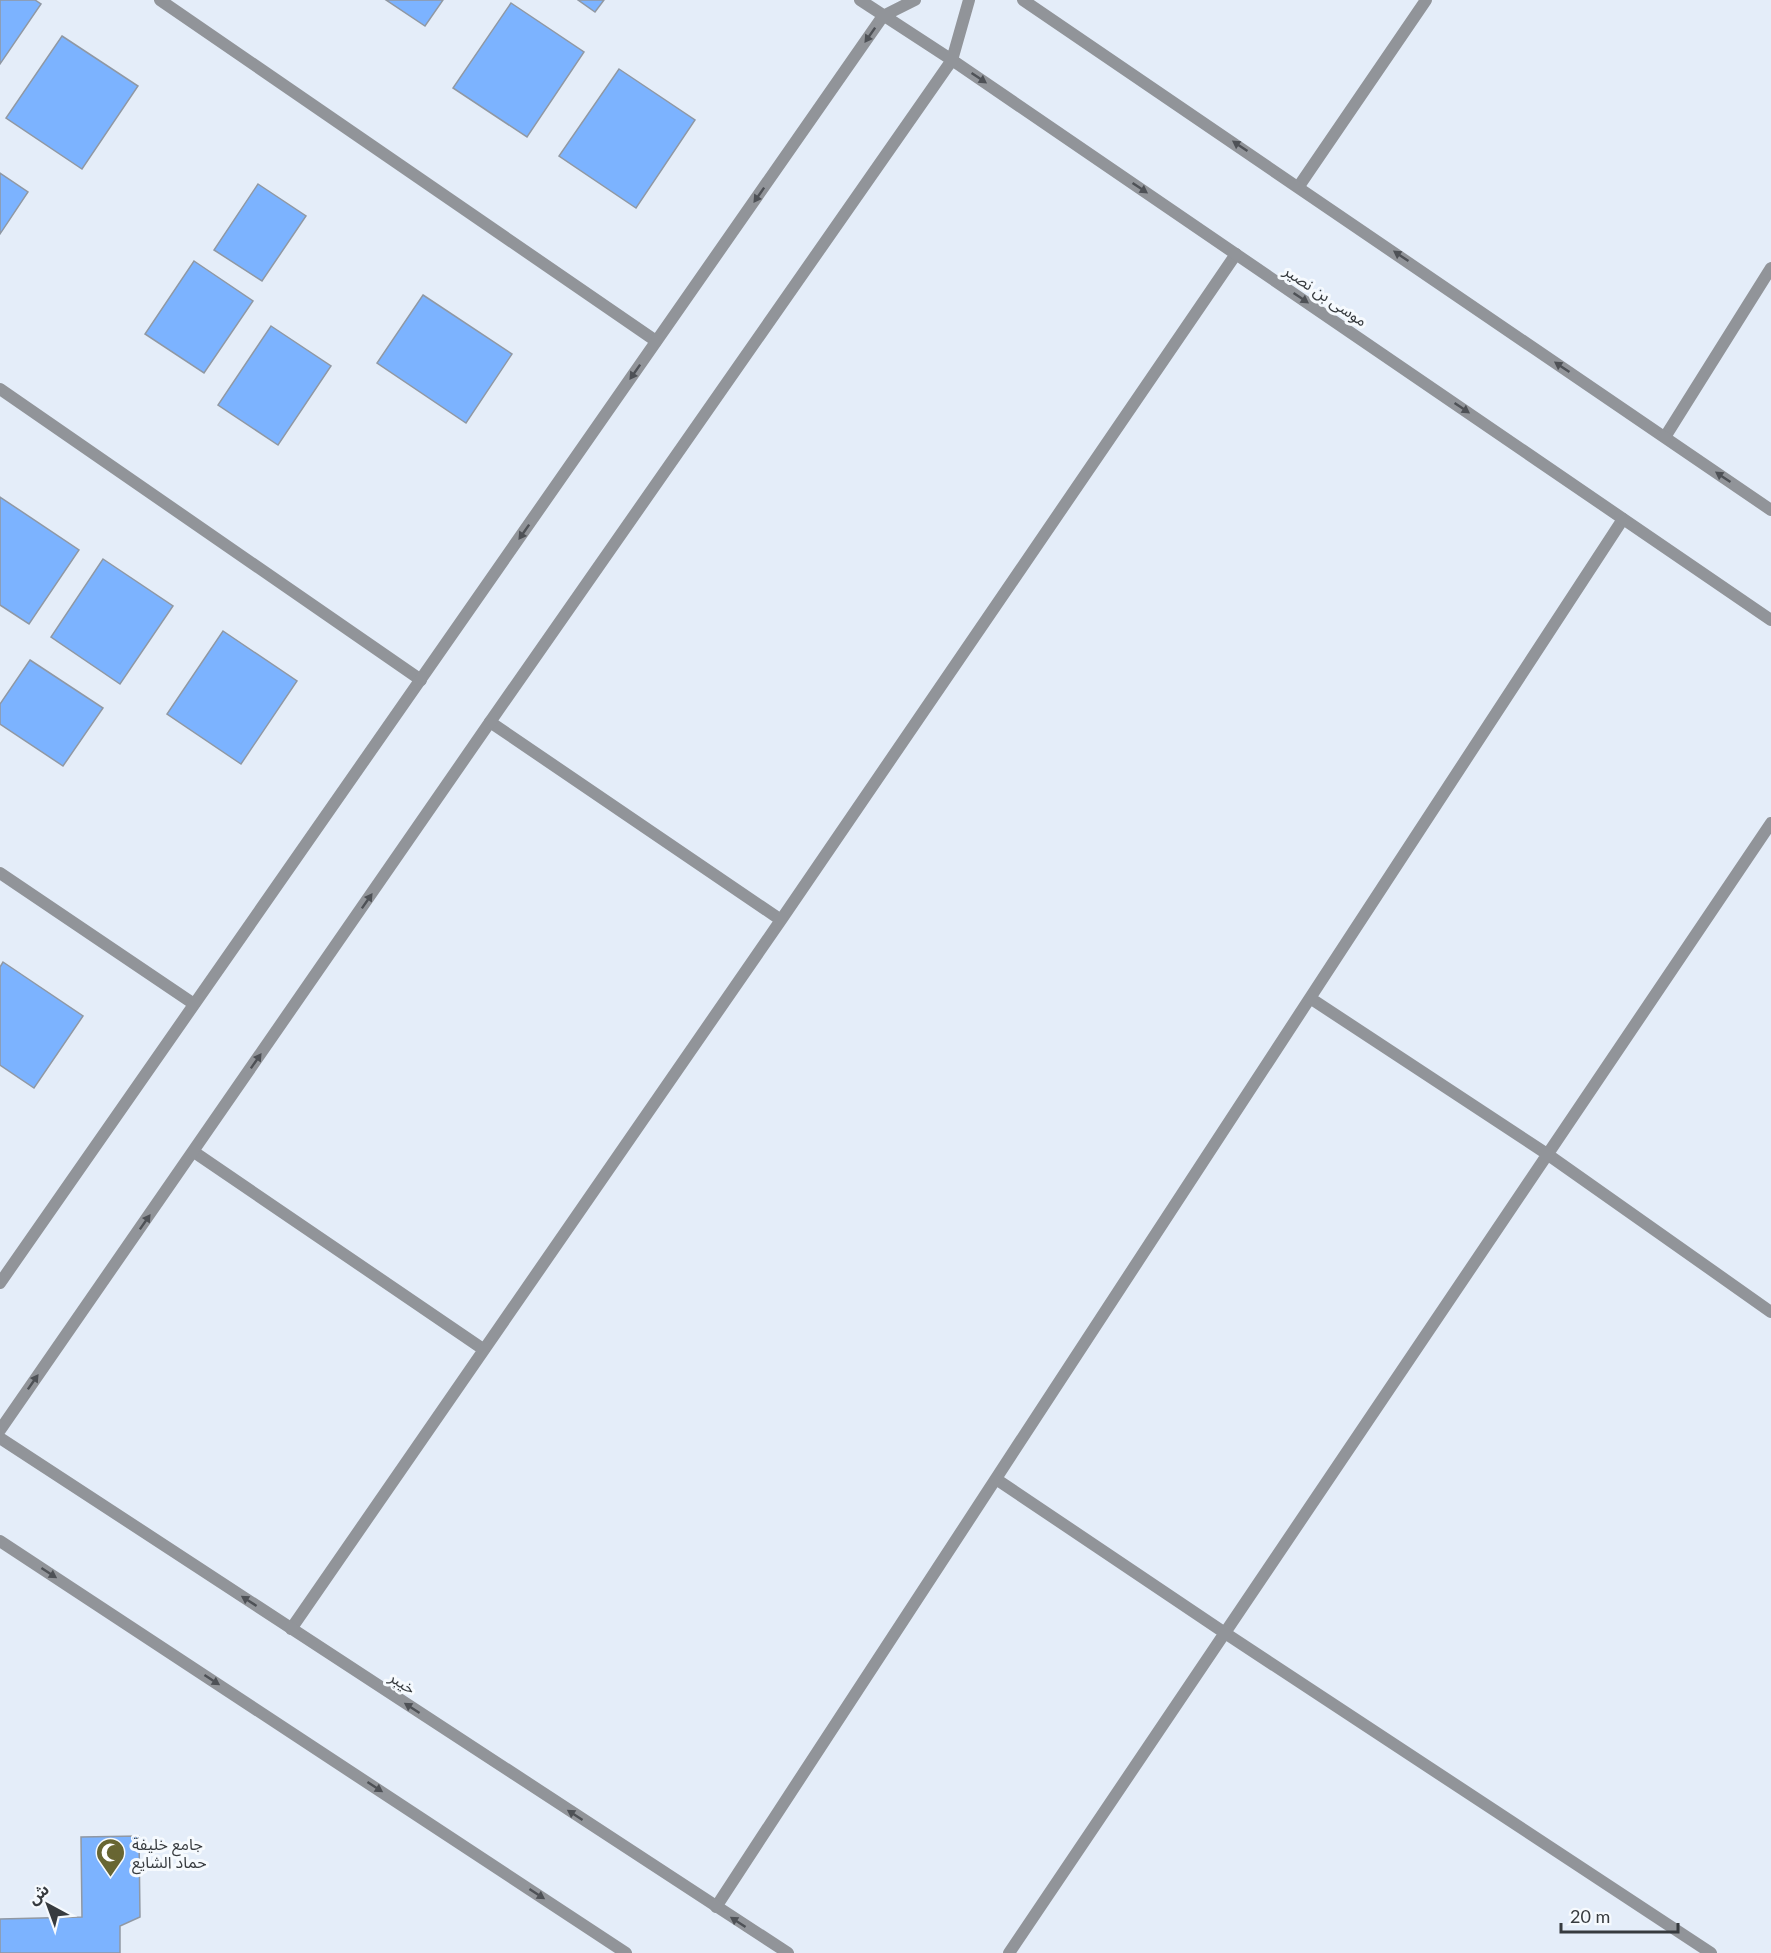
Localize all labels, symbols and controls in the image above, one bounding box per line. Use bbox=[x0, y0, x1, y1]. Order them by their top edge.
one-way arrow bbox=[864, 26, 876, 42]
one-way arrow bbox=[970, 72, 986, 84]
one-way arrow bbox=[1232, 141, 1248, 152]
one-way arrow bbox=[1132, 182, 1148, 193]
one-way arrow bbox=[753, 186, 765, 202]
one-way arrow bbox=[1393, 251, 1409, 262]
street label: موسى بن نصير bbox=[1279, 260, 1371, 331]
one-way arrow bbox=[1292, 292, 1308, 304]
one-way arrow bbox=[1554, 362, 1570, 373]
one-way arrow bbox=[629, 363, 641, 379]
one-way arrow bbox=[1453, 402, 1469, 414]
one-way arrow bbox=[1715, 471, 1731, 483]
one-way arrow bbox=[518, 523, 530, 539]
one-way arrow bbox=[361, 892, 372, 909]
one-way arrow bbox=[250, 1054, 262, 1070]
one-way arrow bbox=[139, 1214, 151, 1230]
one-way arrow bbox=[27, 1374, 39, 1390]
one-way arrow bbox=[41, 1567, 57, 1578]
one-way arrow bbox=[241, 1596, 257, 1607]
street label: خيبر bbox=[385, 1666, 420, 1698]
one-way arrow bbox=[203, 1674, 219, 1686]
one-way arrow bbox=[404, 1703, 420, 1714]
one-way arrow bbox=[366, 1781, 382, 1793]
one-way arrow bbox=[567, 1810, 583, 1821]
place label: جامع خليفة حماد الشايع bbox=[132, 1834, 207, 1875]
mosque icon: جامع خليفة حماد الشايع bbox=[95, 1836, 127, 1878]
north arrow bbox=[18, 1875, 78, 1935]
text: ش bbox=[23, 1879, 53, 1908]
one-way arrow bbox=[529, 1889, 546, 1900]
scale bar bbox=[1561, 1896, 1678, 1934]
text: 20 m bbox=[1570, 1905, 1610, 1927]
one-way arrow bbox=[730, 1916, 747, 1927]

